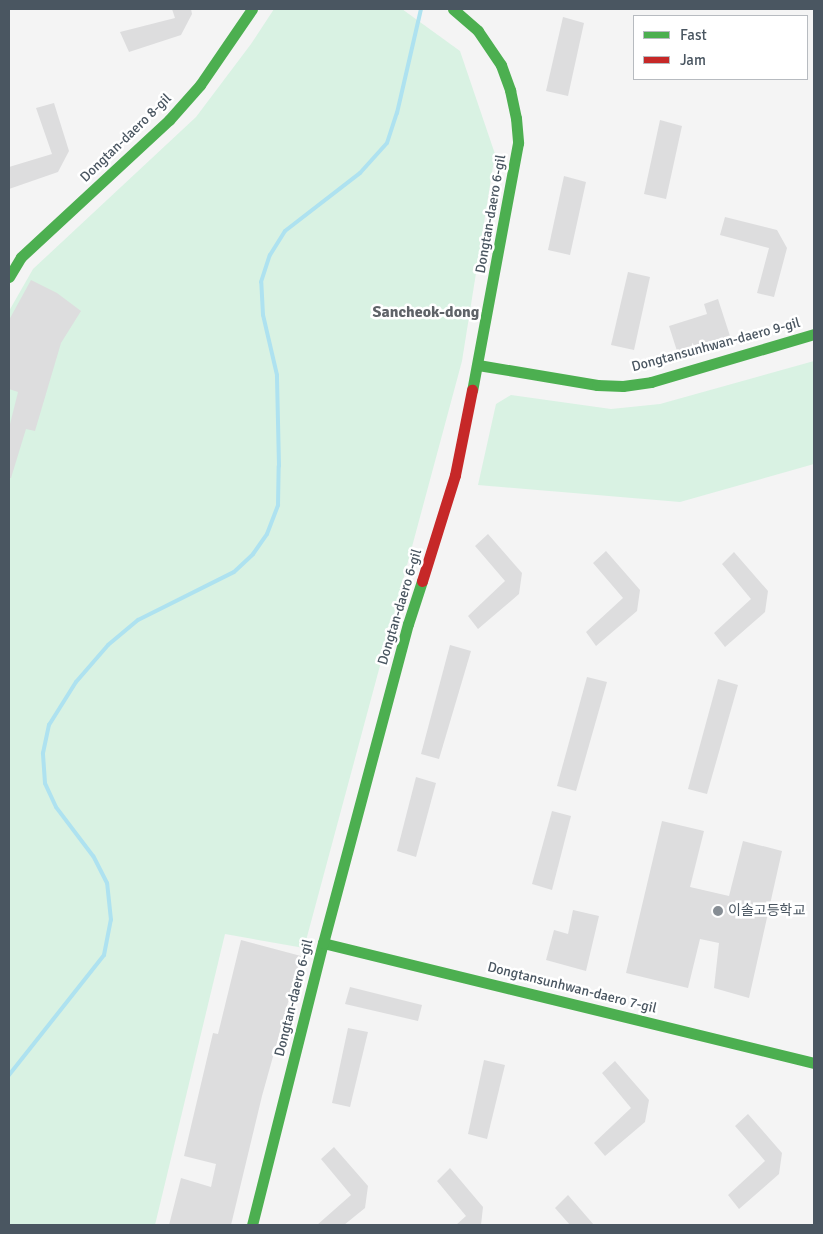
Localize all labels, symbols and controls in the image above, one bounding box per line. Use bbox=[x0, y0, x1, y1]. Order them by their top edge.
legend bbox=[633, 15, 808, 80]
text: Fast bbox=[680, 26, 707, 44]
text: Jam bbox=[680, 51, 706, 69]
street label: Dongtan-daero 8-gil bbox=[77, 90, 175, 186]
street label: Dongtan-daero 6-gil bbox=[472, 153, 510, 275]
district label: Sancheok-dong bbox=[373, 302, 479, 322]
street label: Dongtansunhwan-daero 9-gil bbox=[630, 314, 802, 376]
street label: Dongtan-daero 6-gil bbox=[374, 547, 426, 667]
place label: 이솔고등학교 bbox=[728, 903, 805, 919]
marker: 이솔고등학교 bbox=[712, 905, 724, 917]
street label: Dongtan-daero 6-gil bbox=[271, 938, 317, 1058]
street label: Dongtansunhwan-daero 7-gil bbox=[486, 959, 658, 1017]

